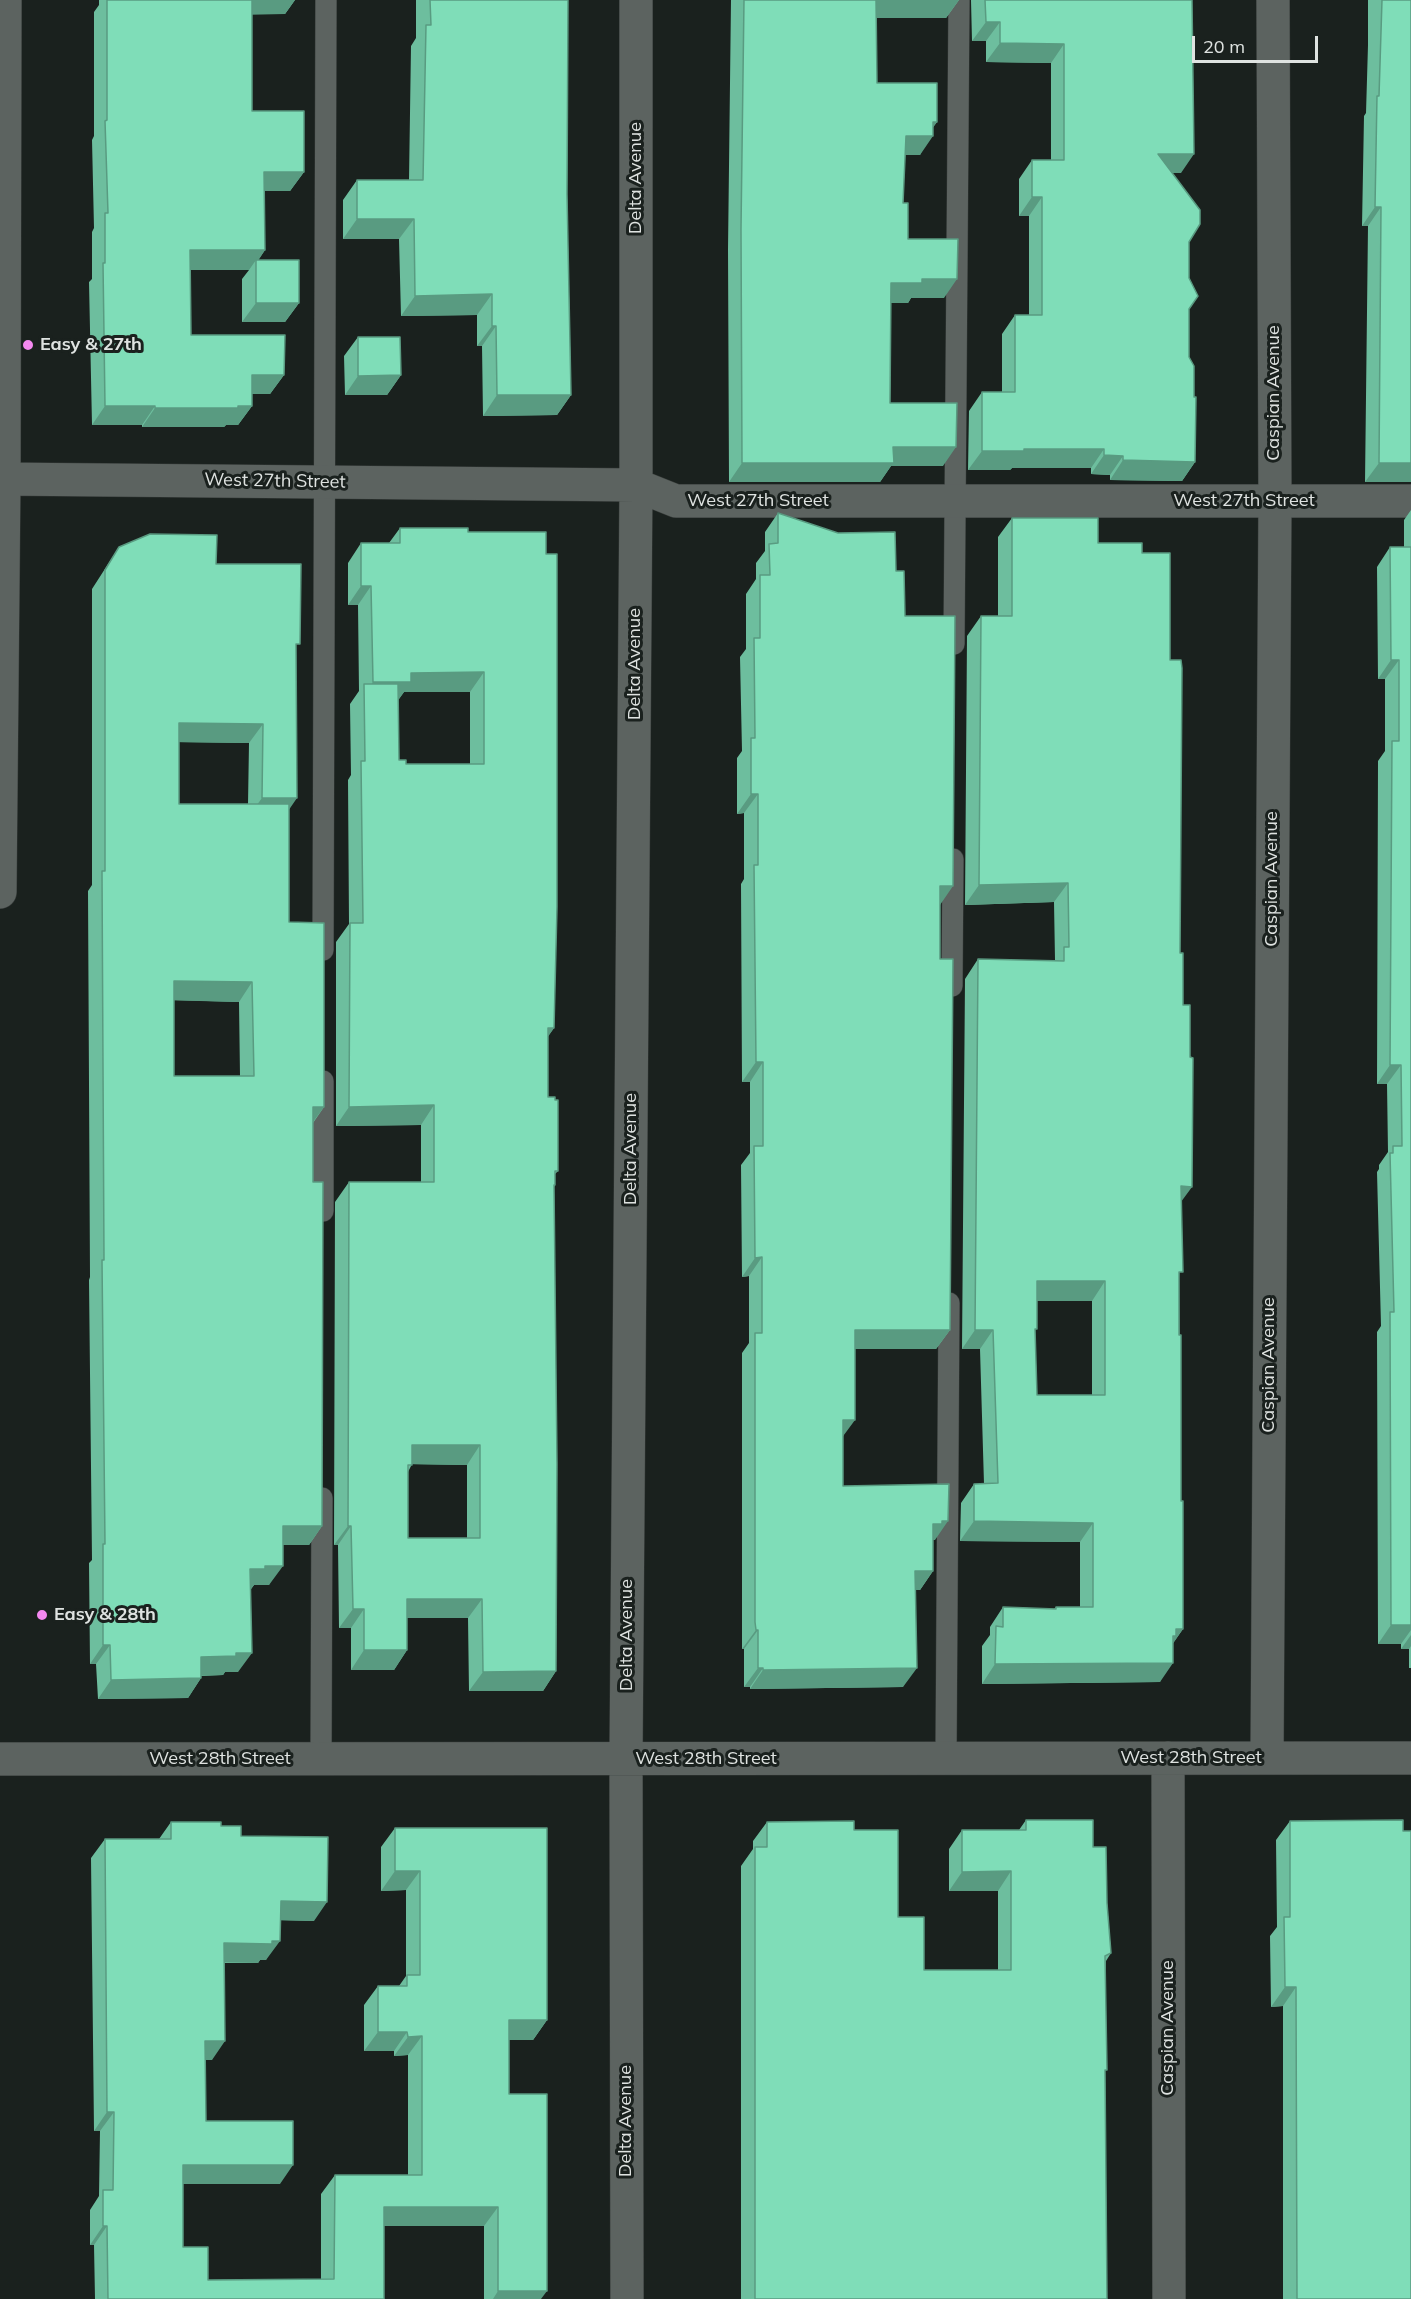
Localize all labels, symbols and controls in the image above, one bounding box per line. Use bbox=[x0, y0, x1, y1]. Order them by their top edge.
scale bar bbox=[1195, 24, 1321, 62]
text: 20 m bbox=[1203, 35, 1245, 58]
street label: Delta Avenue bbox=[625, 122, 647, 234]
street label: Caspian Avenue bbox=[1263, 325, 1285, 461]
place label: Easy & 27th bbox=[40, 334, 142, 356]
marker: Easy & 27th bbox=[21, 338, 35, 352]
street label: West 27th Street bbox=[204, 469, 346, 493]
street label: West 27th Street bbox=[687, 490, 829, 512]
street label: West 27th Street bbox=[1173, 490, 1315, 512]
street label: Delta Avenue bbox=[624, 608, 646, 720]
street label: Caspian Avenue bbox=[1261, 811, 1283, 947]
street label: Delta Avenue bbox=[620, 1093, 642, 1205]
street label: Caspian Avenue bbox=[1258, 1297, 1280, 1433]
street label: Delta Avenue bbox=[616, 1579, 638, 1691]
place label: Easy & 28th bbox=[54, 1604, 156, 1626]
marker: Easy & 28th bbox=[35, 1608, 49, 1622]
street label: West 28th Street bbox=[1120, 1747, 1262, 1769]
street label: West 28th Street bbox=[149, 1748, 291, 1770]
street label: West 28th Street bbox=[635, 1748, 777, 1770]
street label: Caspian Avenue bbox=[1157, 1960, 1179, 2096]
street label: Delta Avenue bbox=[615, 2065, 637, 2177]

